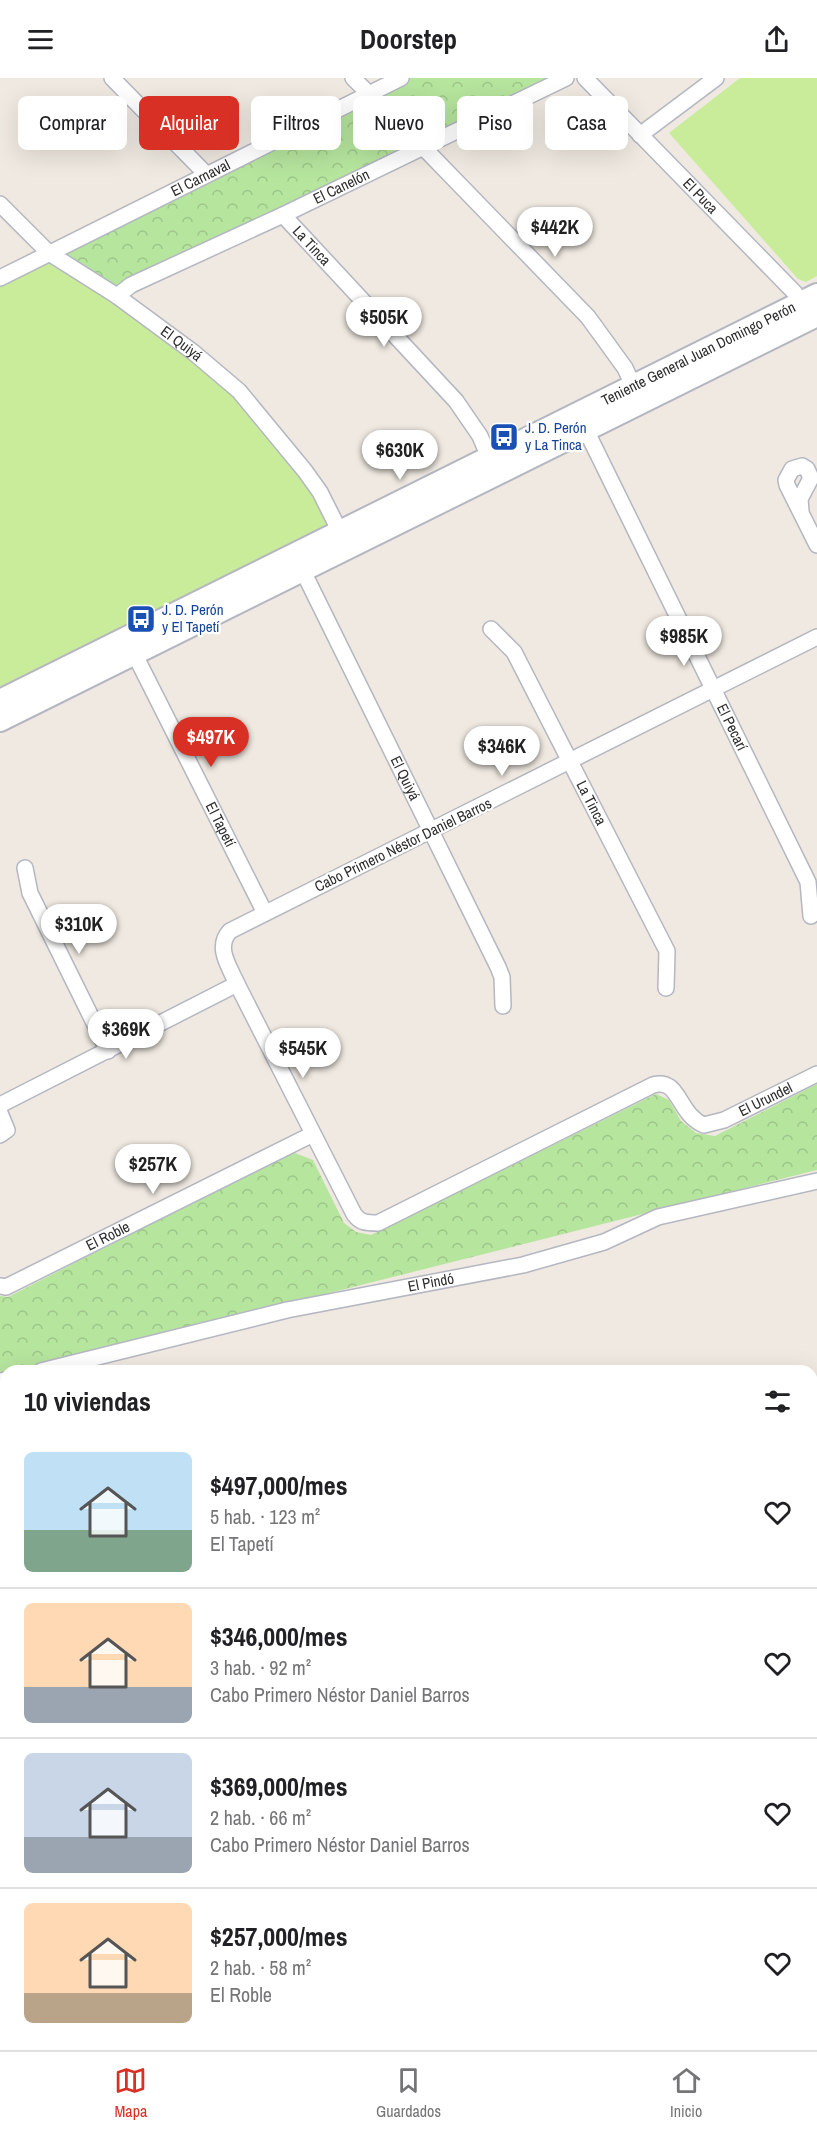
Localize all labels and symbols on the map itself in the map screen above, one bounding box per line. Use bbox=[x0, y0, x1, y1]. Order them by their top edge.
street label: El Carnaval bbox=[167, 154, 233, 201]
street label: El Canelón bbox=[309, 164, 373, 209]
street label: El Puca bbox=[678, 173, 723, 218]
pin: $442K bbox=[513, 207, 597, 258]
street label: La Tinca bbox=[288, 221, 336, 270]
street label: Teniente General Juan Domingo Perón bbox=[598, 296, 799, 410]
pin: $505K bbox=[342, 297, 426, 348]
street label: El Quiyá bbox=[157, 321, 207, 366]
place label: J. D. Perón y La Tinca bbox=[525, 417, 587, 455]
bus stop icon: J. D. Perón y La Tinca bbox=[488, 421, 520, 453]
pin: $630K bbox=[358, 430, 442, 481]
place label: J. D. Perón y El Tapetí bbox=[162, 599, 224, 637]
bus stop icon: J. D. Perón y El Tapetí bbox=[125, 603, 157, 635]
pin: $985K bbox=[642, 616, 726, 667]
street label: El Pecarí bbox=[712, 700, 753, 755]
pin: $497K bbox=[169, 717, 253, 768]
pin: $346K bbox=[460, 726, 544, 777]
street label: El Quiyá bbox=[386, 752, 425, 804]
street label: La Tinca bbox=[571, 777, 612, 829]
street label: Cabo Primero Néstor Daniel Barros bbox=[311, 792, 495, 897]
street label: El Tapetí bbox=[201, 798, 241, 851]
pin: $310K bbox=[37, 904, 121, 955]
pin: $369K bbox=[84, 1009, 168, 1060]
pin: $545K bbox=[261, 1028, 345, 1079]
street label: El Urundel bbox=[735, 1077, 796, 1121]
pin: $257K bbox=[111, 1144, 195, 1195]
street label: El Roble bbox=[82, 1216, 133, 1256]
street label: El Pindó bbox=[406, 1267, 456, 1297]

